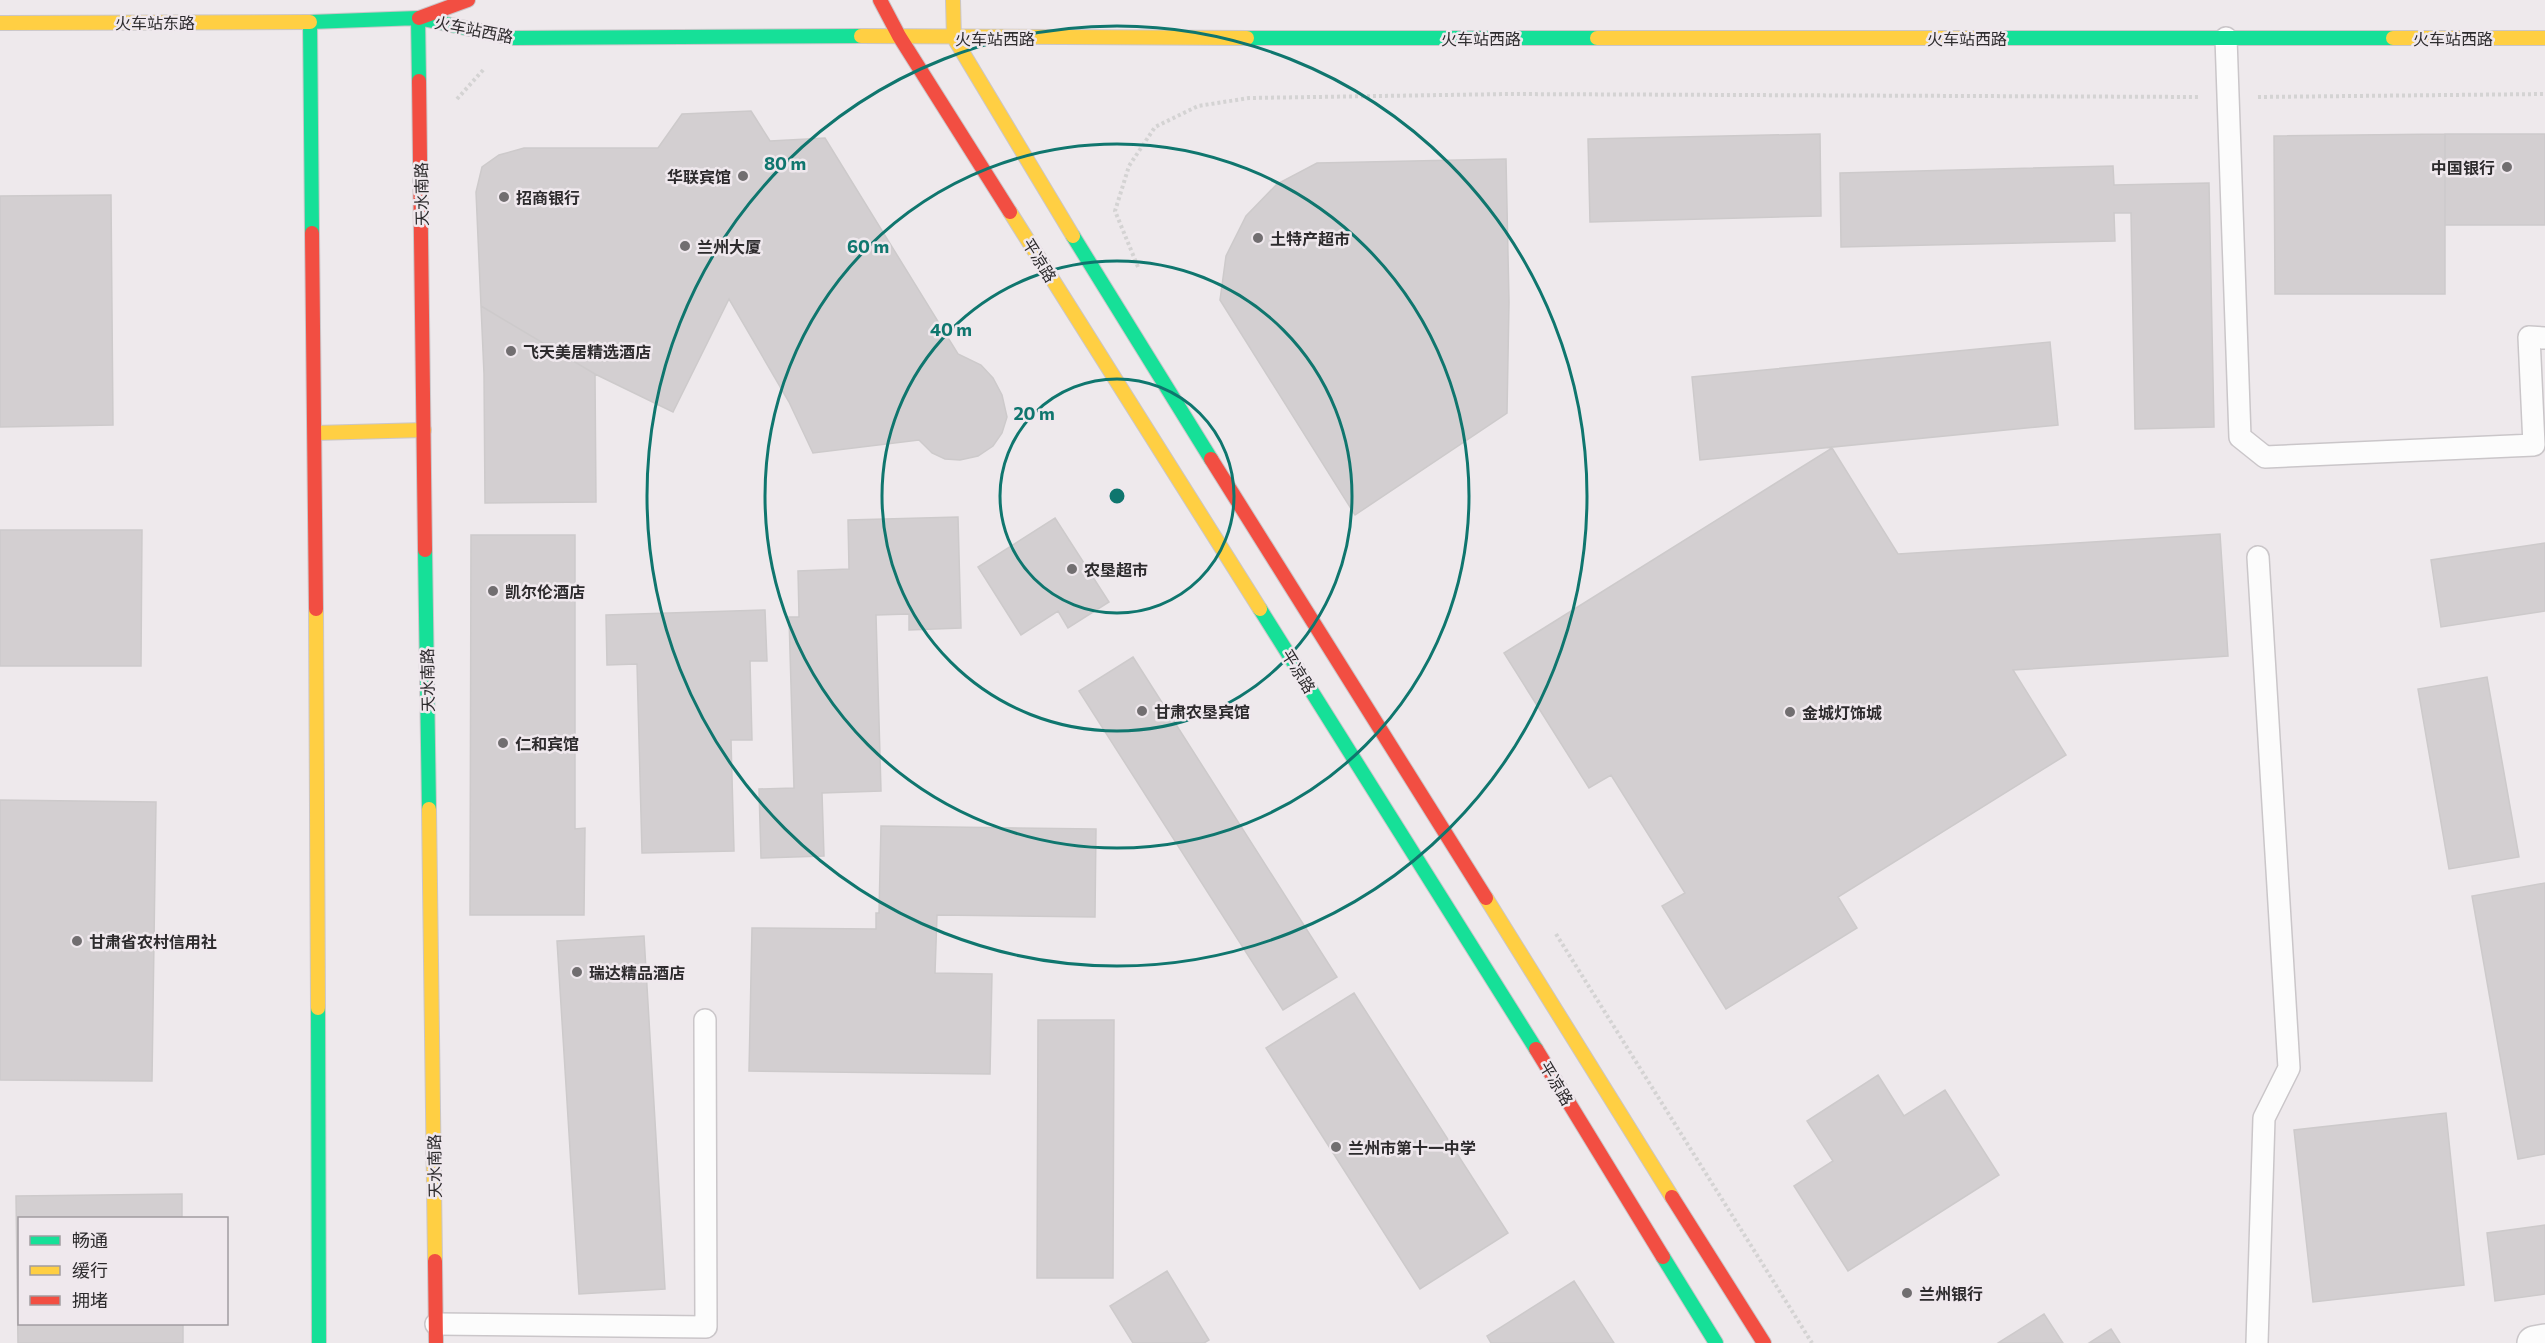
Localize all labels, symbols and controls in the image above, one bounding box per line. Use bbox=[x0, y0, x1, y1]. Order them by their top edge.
street label: 火车站西路 bbox=[433, 12, 515, 46]
street label: 火车站东路 bbox=[115, 13, 195, 32]
street label: 火车站西路 bbox=[955, 29, 1035, 48]
street label: 火车站西路 bbox=[1441, 29, 1521, 48]
street label: 火车站西路 bbox=[1927, 29, 2007, 48]
street label: 火车站西路 bbox=[2413, 29, 2493, 48]
text: 80 m bbox=[764, 152, 806, 174]
place label: 中国银行 bbox=[2431, 158, 2495, 177]
marker: 中国银行 bbox=[2500, 160, 2514, 174]
street label: 天水南路 bbox=[411, 162, 431, 226]
place label: 华联宾馆 bbox=[667, 167, 731, 186]
marker: 华联宾馆 bbox=[736, 169, 750, 183]
place label: 招商银行 bbox=[516, 188, 580, 207]
marker: 招商银行 bbox=[497, 190, 511, 204]
place label: 土特产超市 bbox=[1270, 229, 1350, 248]
marker: 土特产超市 bbox=[1251, 231, 1265, 245]
text: 60 m bbox=[847, 235, 889, 257]
street label: 平凉路 bbox=[1019, 235, 1061, 285]
place label: 兰州大厦 bbox=[697, 237, 761, 256]
marker: 兰州大厦 bbox=[678, 239, 692, 253]
text: 40 m bbox=[930, 318, 972, 340]
place label: 飞天美居精选酒店 bbox=[523, 342, 651, 361]
marker: 飞天美居精选酒店 bbox=[504, 344, 518, 358]
text: 20 m bbox=[1013, 402, 1055, 424]
centre of rings bbox=[1107, 486, 1127, 506]
place label: 农垦超市 bbox=[1084, 560, 1148, 579]
marker: 农垦超市 bbox=[1065, 562, 1079, 576]
place label: 凯尔伦酒店 bbox=[505, 582, 585, 601]
marker: 凯尔伦酒店 bbox=[486, 584, 500, 598]
street label: 平凉路 bbox=[1278, 646, 1320, 696]
street label: 天水南路 bbox=[417, 648, 437, 712]
place label: 甘肃农垦宾馆 bbox=[1154, 702, 1250, 721]
place label: 金城灯饰城 bbox=[1802, 703, 1882, 722]
marker: 甘肃农垦宾馆 bbox=[1135, 704, 1149, 718]
marker: 金城灯饰城 bbox=[1783, 705, 1797, 719]
place label: 仁和宾馆 bbox=[515, 734, 579, 753]
marker: 仁和宾馆 bbox=[496, 736, 510, 750]
place label: 甘肃省农村信用社 bbox=[89, 932, 217, 951]
marker: 甘肃省农村信用社 bbox=[70, 934, 84, 948]
place label: 瑞达精品酒店 bbox=[589, 963, 685, 982]
marker: 瑞达精品酒店 bbox=[570, 965, 584, 979]
street label: 平凉路 bbox=[1536, 1058, 1578, 1108]
street label: 天水南路 bbox=[424, 1134, 444, 1198]
place label: 兰州市第十一中学 bbox=[1348, 1138, 1476, 1157]
marker: 兰州市第十一中学 bbox=[1329, 1140, 1343, 1154]
legend bbox=[18, 1217, 228, 1325]
text: 畅通 bbox=[72, 1229, 108, 1251]
text: 缓行 bbox=[72, 1259, 108, 1281]
place label: 兰州银行 bbox=[1919, 1284, 1983, 1303]
marker: 兰州银行 bbox=[1900, 1286, 1914, 1300]
text: 拥堵 bbox=[72, 1289, 108, 1311]

